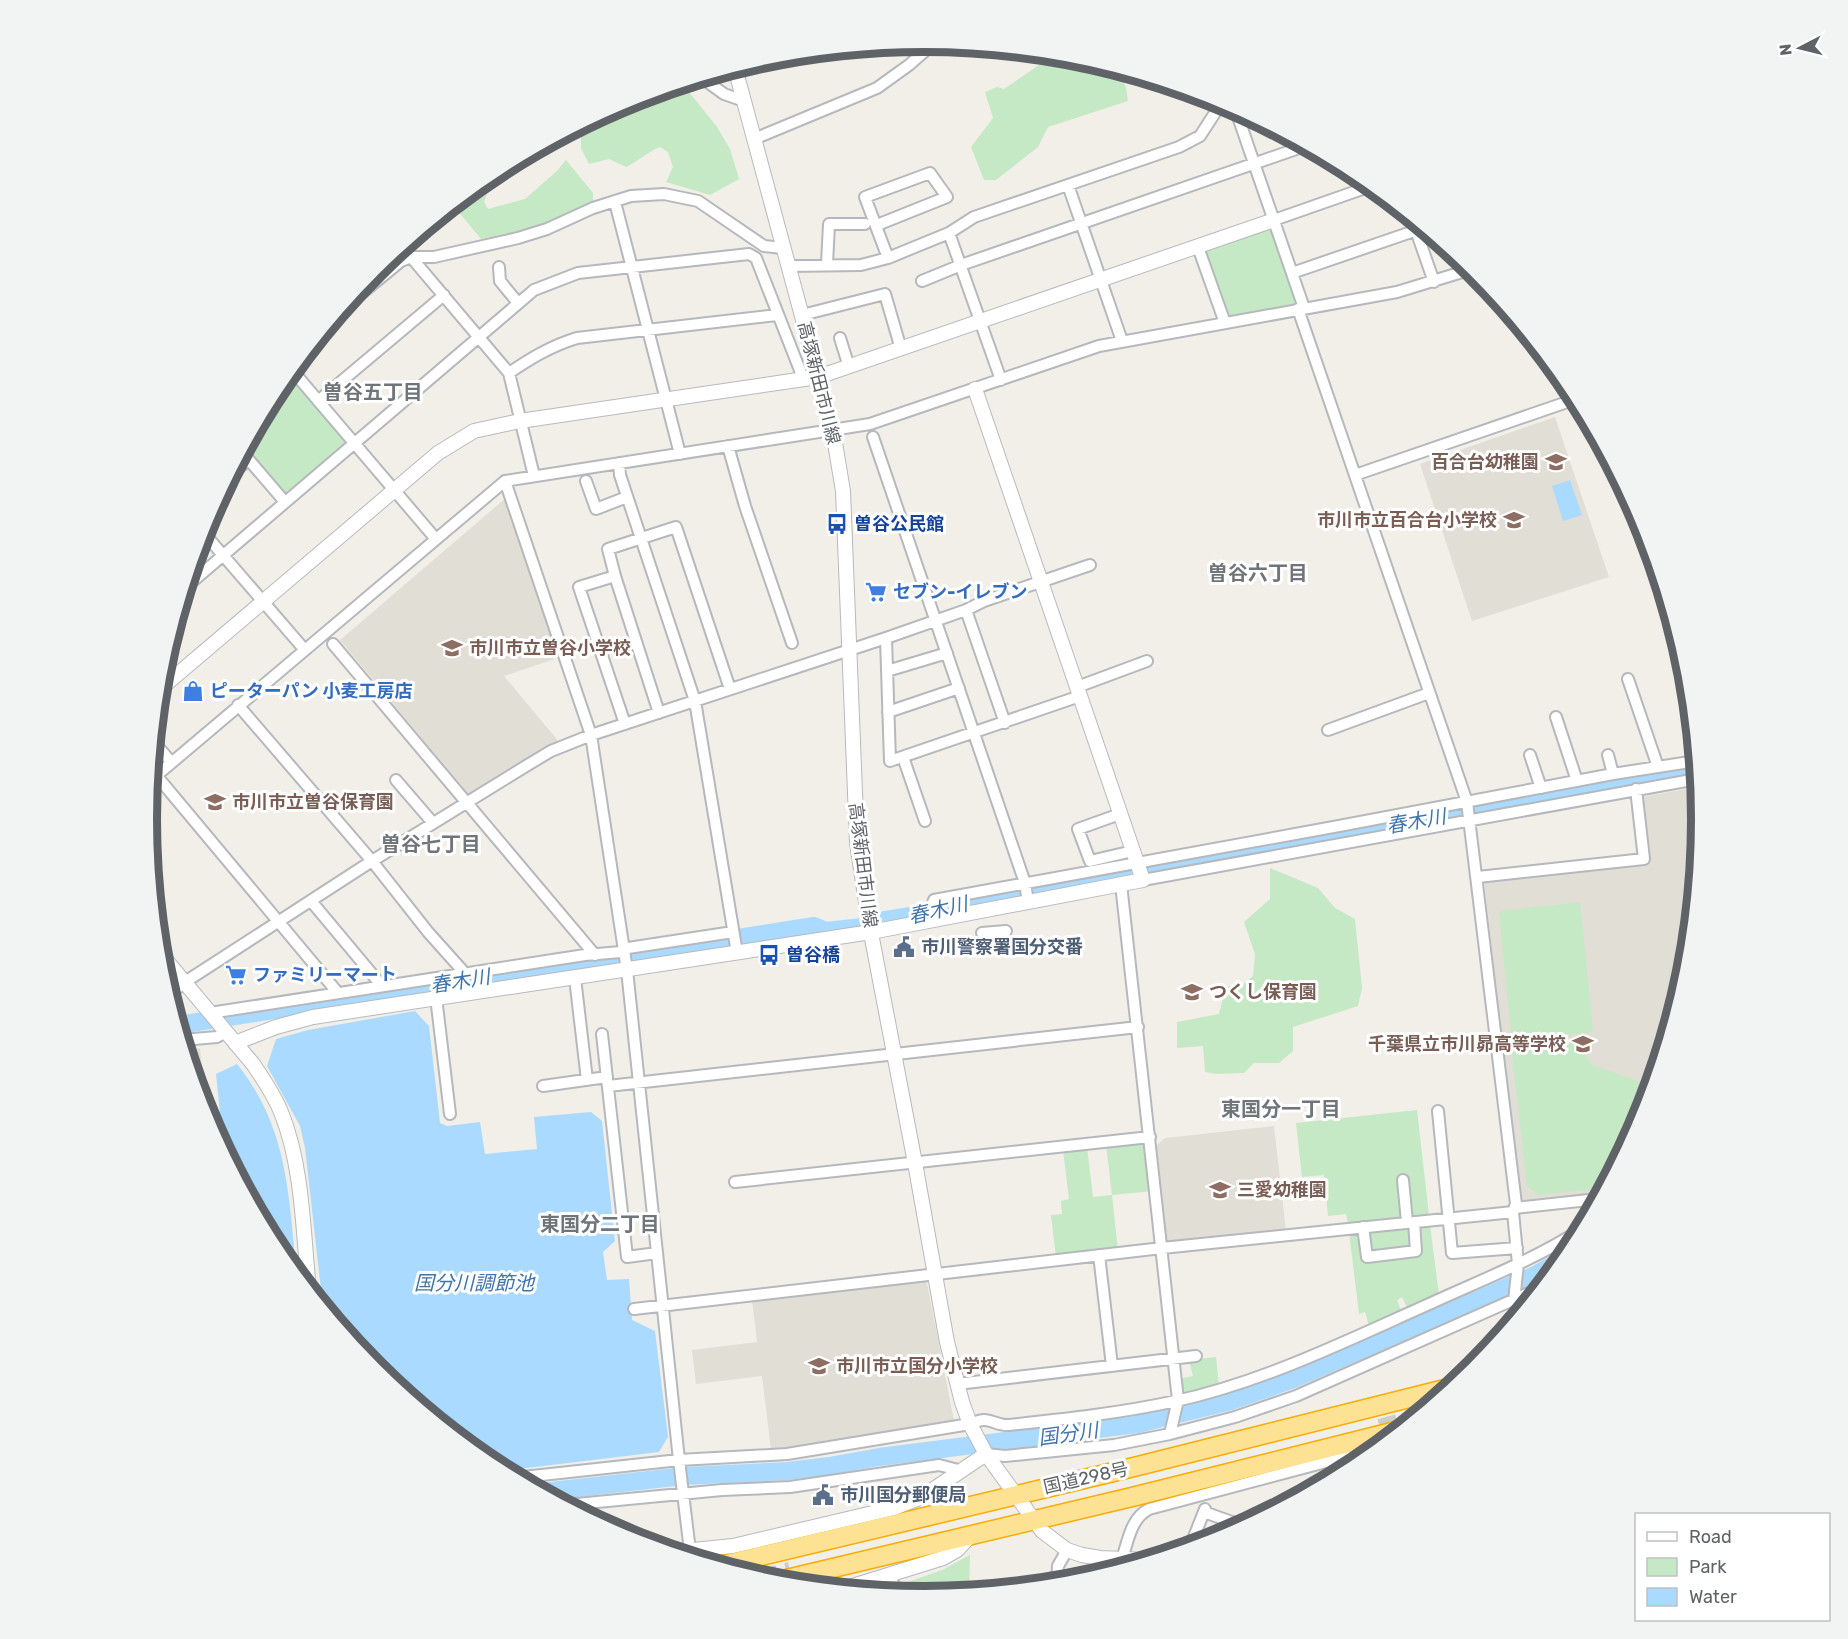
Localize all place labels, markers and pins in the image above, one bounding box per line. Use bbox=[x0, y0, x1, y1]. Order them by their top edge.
school or university icon: 百合台幼稚園 bbox=[1544, 450, 1568, 474]
place label: 百合台幼稚園 bbox=[1431, 451, 1539, 473]
school or university icon: 市川市立百合台小学校 bbox=[1502, 508, 1526, 532]
place label: 市川市立百合台小学校 bbox=[1317, 509, 1497, 531]
bus stop icon: 曽谷公民館 bbox=[825, 512, 849, 536]
place label: 曽谷公民館 bbox=[854, 513, 944, 535]
supermarket icon: セブン-イレブン bbox=[864, 580, 888, 604]
place label: セブン-イレブン bbox=[893, 581, 1028, 603]
school or university icon: 市川市立曽谷小学校 bbox=[440, 636, 464, 660]
place label: 市川市立曽谷小学校 bbox=[469, 637, 631, 659]
shop icon: ピーターパン 小麦工房店 bbox=[181, 679, 205, 703]
place label: ピーターパン 小麦工房店 bbox=[210, 680, 413, 702]
school or university icon: 市川市立曽谷保育園 bbox=[203, 790, 227, 814]
place label: 市川市立曽谷保育園 bbox=[232, 791, 394, 813]
public building icon: 市川警察署国分交番 bbox=[892, 935, 916, 959]
place label: 市川警察署国分交番 bbox=[921, 936, 1083, 958]
bus stop icon: 曽谷橋 bbox=[757, 943, 781, 967]
place label: 曽谷橋 bbox=[786, 944, 840, 966]
supermarket icon: ファミリーマート bbox=[224, 963, 248, 987]
place label: ファミリーマート bbox=[253, 964, 397, 986]
school or university icon: つくし保育園 bbox=[1180, 980, 1204, 1004]
place label: つくし保育園 bbox=[1209, 981, 1317, 1003]
school or university icon: 千葉県立市川昴高等学校 bbox=[1571, 1032, 1595, 1056]
place label: 千葉県立市川昴高等学校 bbox=[1368, 1033, 1566, 1055]
school or university icon: 三愛幼稚園 bbox=[1208, 1178, 1232, 1202]
place label: 三愛幼稚園 bbox=[1237, 1179, 1327, 1201]
school or university icon: 市川市立国分小学校 bbox=[807, 1354, 831, 1378]
place label: 市川市立国分小学校 bbox=[836, 1355, 998, 1377]
public building icon: 市川国分郵便局 bbox=[811, 1483, 835, 1507]
place label: 市川国分郵便局 bbox=[840, 1484, 966, 1506]

